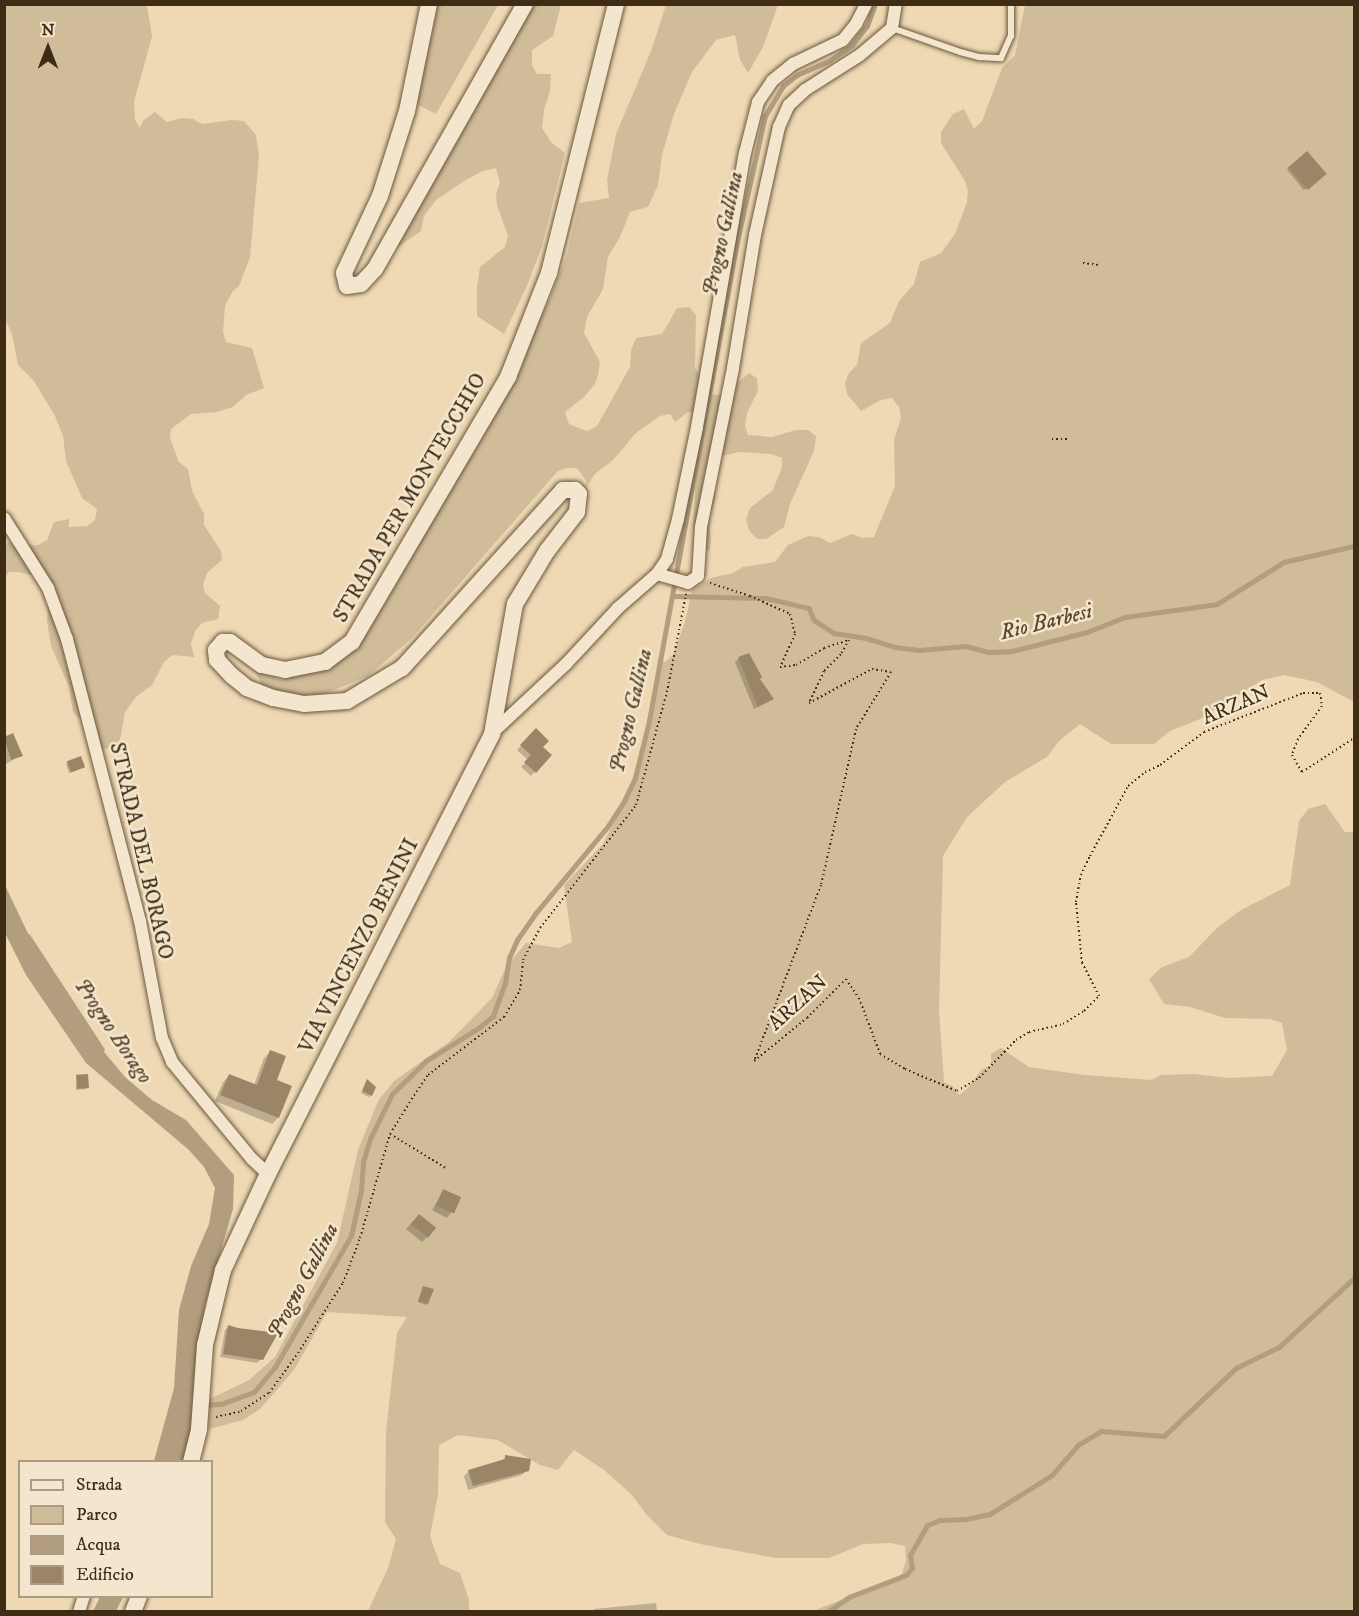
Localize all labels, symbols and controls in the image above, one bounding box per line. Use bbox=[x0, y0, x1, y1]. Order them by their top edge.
north arrow bbox=[18, 18, 78, 78]
text: N bbox=[41, 20, 55, 40]
water label: Progno Gallina bbox=[697, 169, 749, 299]
street label: STRADA PER MONTECCHIO bbox=[328, 369, 492, 627]
water label: Rio Barbesi bbox=[997, 598, 1095, 646]
water label: Progno Gallina bbox=[604, 646, 658, 776]
street label: ARZAN bbox=[1198, 679, 1274, 731]
street label: STRADA DEL BORAGO bbox=[104, 740, 178, 962]
street label: VIA VINCENZO BENINI bbox=[294, 834, 424, 1058]
street label: ARZAN bbox=[763, 970, 833, 1036]
water label: Progno Borago bbox=[68, 973, 158, 1089]
water label: Progno Gallina bbox=[262, 1219, 344, 1343]
legend bbox=[18, 1460, 213, 1598]
text: Strada bbox=[76, 1474, 122, 1496]
text: Parco bbox=[76, 1504, 117, 1526]
text: Acqua bbox=[76, 1534, 120, 1556]
text: Edificio bbox=[76, 1564, 134, 1586]

